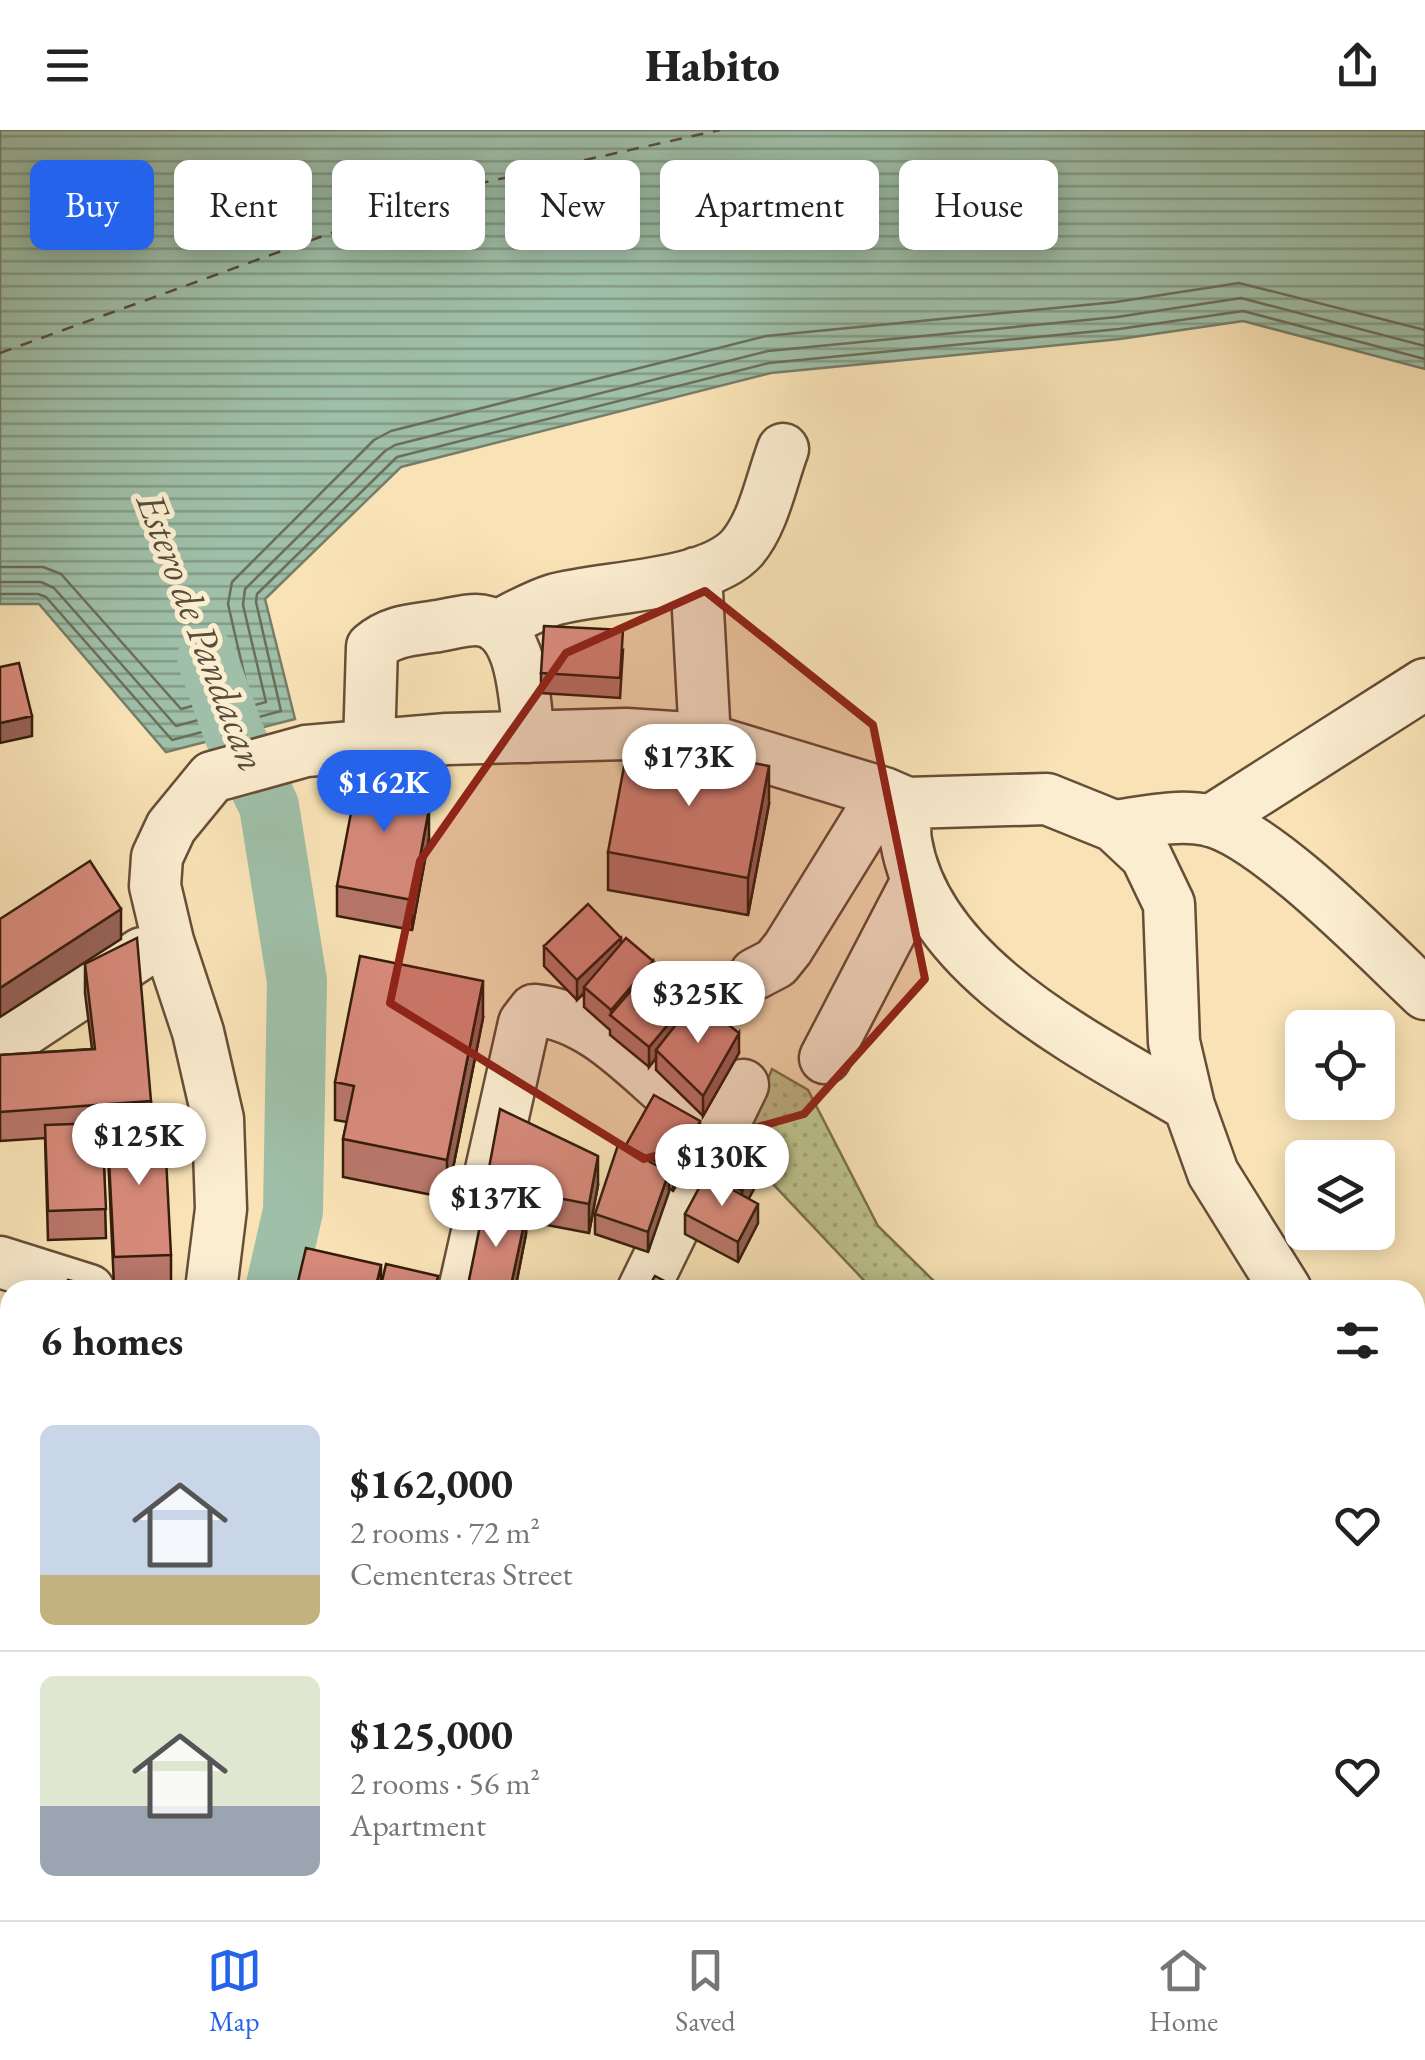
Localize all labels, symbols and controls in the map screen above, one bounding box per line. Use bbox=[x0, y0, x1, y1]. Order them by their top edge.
text: Habito bbox=[645, 36, 780, 94]
icon: menu bbox=[40, 38, 95, 93]
icon: share bbox=[1330, 38, 1385, 93]
chip: Buy bbox=[30, 160, 154, 250]
chip: Rent bbox=[174, 160, 312, 250]
chip: Filters bbox=[332, 160, 485, 250]
chip: New bbox=[505, 160, 640, 250]
chip: Apartment bbox=[660, 160, 879, 250]
chip: House bbox=[899, 160, 1058, 250]
water label: Estero de Pandacan bbox=[124, 484, 279, 778]
pin: $173K bbox=[619, 724, 759, 809]
text: $173K bbox=[644, 735, 734, 777]
pin: $162K bbox=[314, 750, 454, 835]
text: $162K bbox=[339, 761, 429, 803]
pin: $325K bbox=[628, 961, 768, 1046]
text: $325K bbox=[653, 972, 743, 1014]
map controls bbox=[1285, 1010, 1395, 1250]
button: locate bbox=[1285, 1010, 1395, 1120]
pin: $125K bbox=[69, 1103, 209, 1188]
text: $125K bbox=[94, 1114, 184, 1156]
pin: $130K bbox=[652, 1124, 792, 1209]
text: $130K bbox=[677, 1135, 767, 1177]
button: layers bbox=[1285, 1140, 1395, 1250]
pin: $137K bbox=[426, 1165, 566, 1250]
text: $137K bbox=[451, 1176, 541, 1218]
text: 6 homes bbox=[40, 1313, 183, 1368]
icon: filters bbox=[1330, 1313, 1385, 1368]
text: $162,000 bbox=[350, 1456, 513, 1511]
icon: home bbox=[120, 1465, 240, 1585]
icon: heart bbox=[1330, 1498, 1385, 1553]
text: 2 rooms · 72 m² bbox=[350, 1511, 540, 1553]
text: Cementeras Street bbox=[350, 1553, 573, 1595]
text: $125,000 bbox=[350, 1707, 513, 1762]
icon: home bbox=[120, 1716, 240, 1836]
icon: heart bbox=[1330, 1749, 1385, 1804]
text: 2 rooms · 56 m² bbox=[350, 1762, 540, 1804]
text: Apartment bbox=[350, 1804, 486, 1846]
tab: Map bbox=[207, 1943, 262, 2039]
tab: Saved bbox=[675, 1943, 735, 2039]
tab: Home bbox=[1149, 1943, 1218, 2039]

